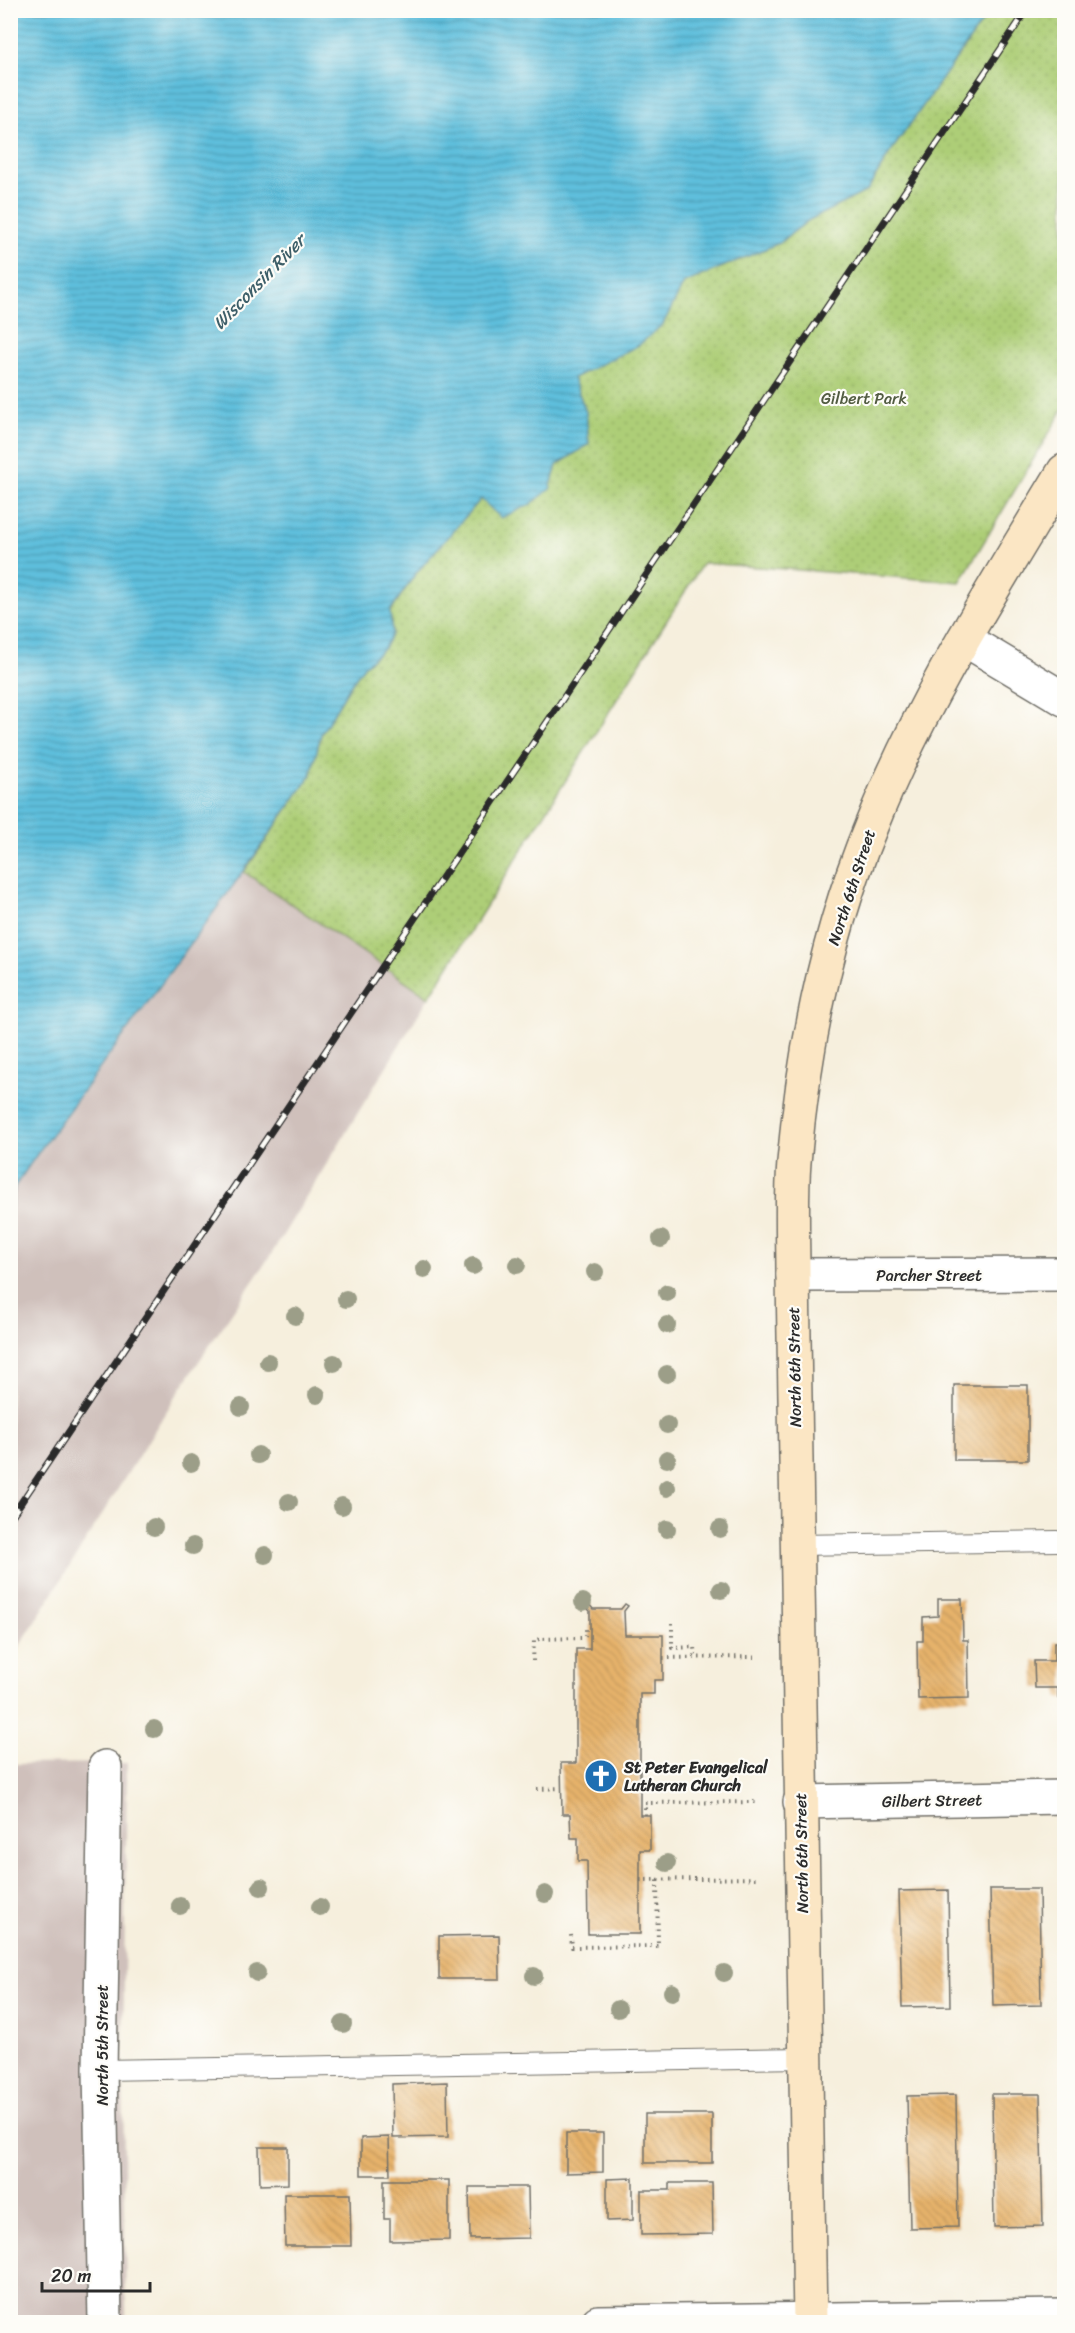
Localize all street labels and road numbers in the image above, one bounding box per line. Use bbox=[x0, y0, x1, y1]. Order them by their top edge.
street label: North 6th Street bbox=[819, 825, 884, 949]
street label: Parcher Street bbox=[876, 1261, 982, 1290]
street label: North 6th Street bbox=[779, 1307, 810, 1427]
street label: Gilbert Street bbox=[882, 1785, 982, 1816]
street label: North 6th Street bbox=[786, 1793, 817, 1913]
street label: North 5th Street bbox=[88, 1984, 117, 2106]

